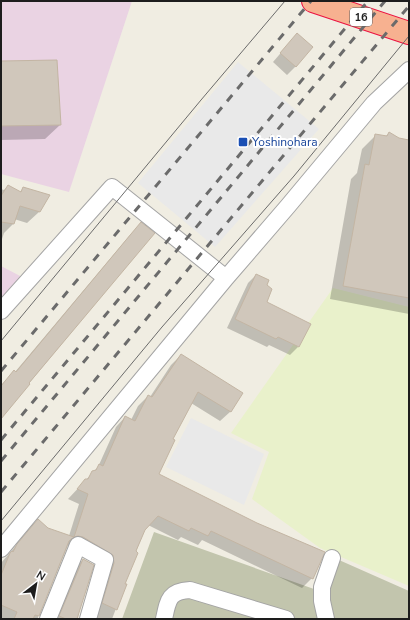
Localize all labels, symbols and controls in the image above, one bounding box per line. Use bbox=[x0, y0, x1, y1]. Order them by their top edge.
road number: 16 bbox=[350, 8, 372, 26]
place label: Yoshinohara bbox=[251, 134, 318, 150]
marker: Yoshinohara bbox=[237, 136, 249, 148]
north arrow bbox=[16, 564, 56, 604]
text: N bbox=[34, 567, 48, 584]

